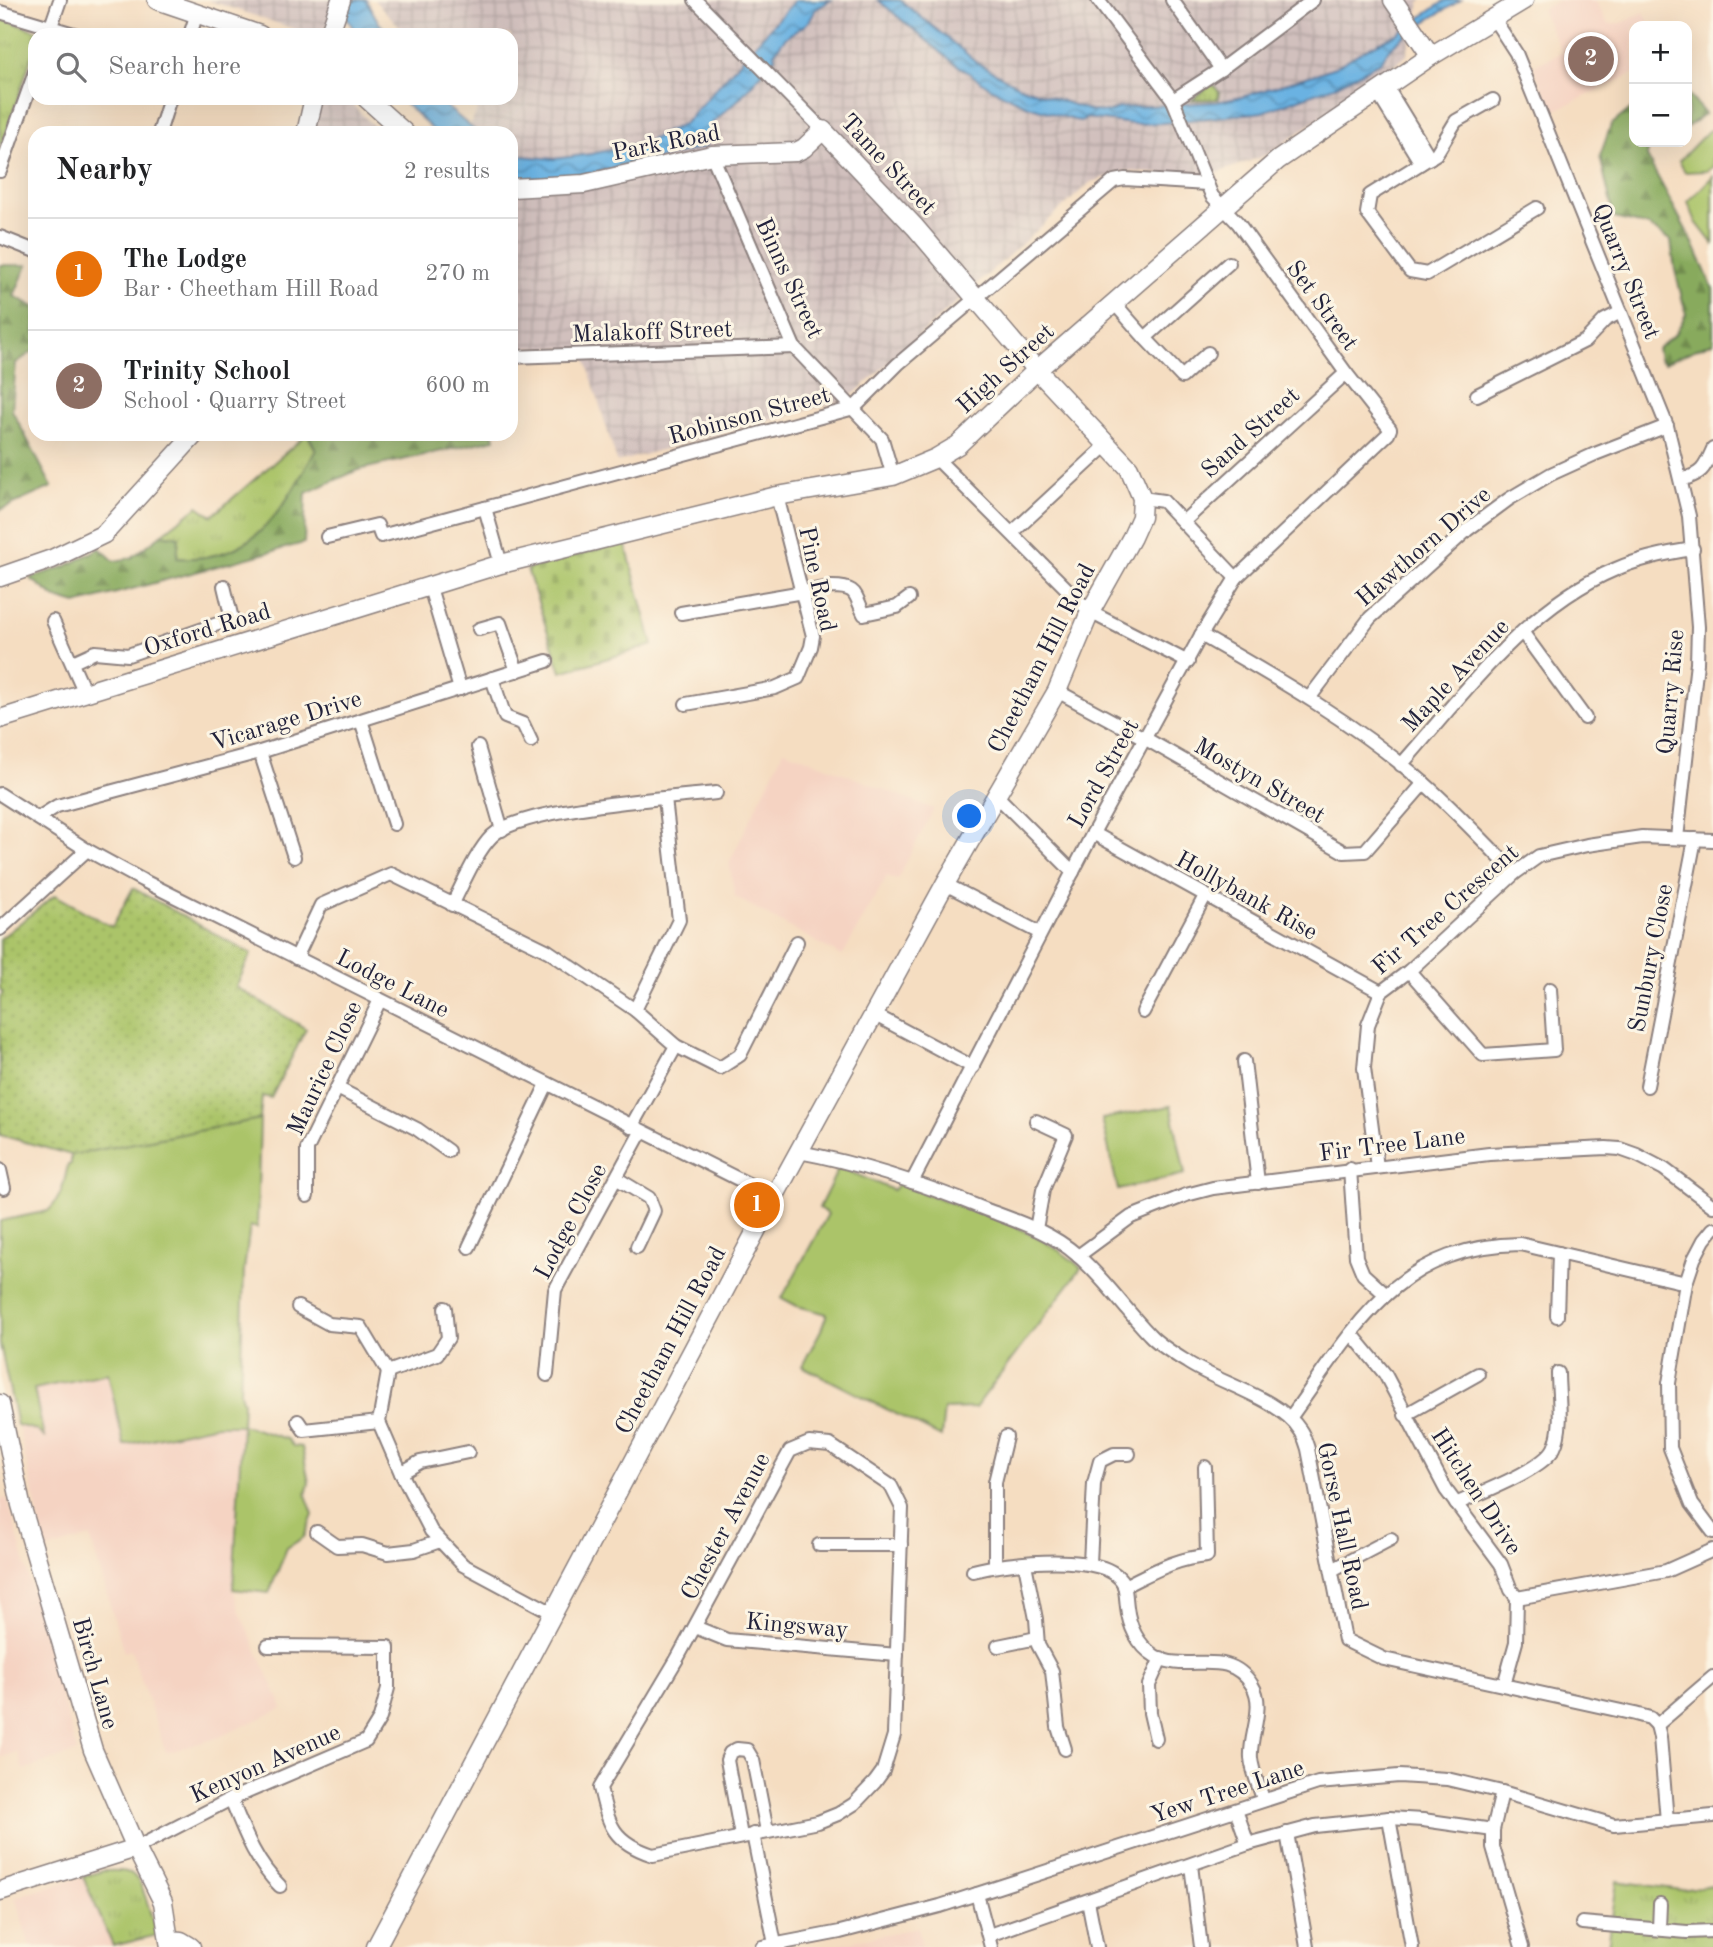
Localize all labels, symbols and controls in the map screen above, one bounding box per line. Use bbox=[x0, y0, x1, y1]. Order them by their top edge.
map controls bbox=[1629, 21, 1692, 147]
button: + bbox=[1629, 21, 1692, 84]
search box bbox=[28, 28, 518, 105]
pin: 2 bbox=[1568, 33, 1614, 85]
icon: search bbox=[52, 48, 90, 86]
text: Search here bbox=[108, 54, 241, 80]
button: − bbox=[1629, 84, 1692, 147]
street label: Tame Street bbox=[835, 110, 940, 220]
street label: Park Road bbox=[610, 122, 722, 166]
text: Nearby bbox=[56, 156, 153, 186]
text: 2 results bbox=[404, 160, 490, 183]
street label: Quarry Street bbox=[1587, 200, 1663, 343]
street label: Binns Street bbox=[750, 215, 826, 343]
text: The Lodge bbox=[123, 247, 247, 273]
street label: Set Street bbox=[1281, 257, 1362, 356]
text: 1 bbox=[72, 262, 86, 285]
text: 270 m bbox=[425, 262, 490, 285]
text: Bar · Cheetham Hill Road bbox=[123, 278, 379, 301]
street label: Malakoff Street bbox=[571, 318, 733, 348]
street label: High Street bbox=[953, 320, 1060, 419]
text: Trinity School bbox=[123, 359, 290, 385]
text: 2 bbox=[72, 374, 86, 397]
text: 600 m bbox=[425, 374, 490, 397]
street label: Robinson Street bbox=[666, 384, 833, 450]
street label: Sand Street bbox=[1198, 384, 1305, 483]
text: School · Quarry Street bbox=[123, 390, 346, 413]
street label: Hawthorn Drive bbox=[1353, 483, 1496, 612]
street label: Pine Road bbox=[793, 525, 839, 634]
street label: Cheetham Hill Road bbox=[985, 560, 1101, 757]
street label: Oxford Road bbox=[141, 600, 274, 662]
street label: Maple Avenue bbox=[1398, 615, 1515, 738]
street label: Quarry Rise bbox=[1655, 629, 1689, 756]
street label: Vicarage Drive bbox=[208, 688, 365, 756]
street label: Lord Street bbox=[1065, 715, 1144, 833]
street label: Mostyn Street bbox=[1189, 735, 1329, 829]
your location bbox=[952, 799, 986, 833]
street label: Fir Tree Crescent bbox=[1369, 841, 1524, 980]
street label: Hollybank Rise bbox=[1171, 848, 1321, 946]
street label: Sunbury Close bbox=[1626, 882, 1678, 1035]
street label: Lodge Lane bbox=[332, 946, 452, 1023]
street label: Maurice Close bbox=[284, 998, 367, 1140]
street label: Fir Tree Lane bbox=[1318, 1125, 1467, 1167]
street label: Lodge Close bbox=[531, 1160, 612, 1284]
pin: 1 bbox=[734, 1179, 780, 1231]
street label: Cheetham Hill Road bbox=[612, 1243, 731, 1439]
street label: Hitchen Drive bbox=[1426, 1424, 1525, 1560]
street label: Gorse Hall Road bbox=[1312, 1440, 1371, 1613]
street label: Chester Avenue bbox=[678, 1449, 776, 1604]
street label: Kingsway bbox=[744, 1611, 849, 1643]
street label: Birch Lane bbox=[67, 1615, 121, 1732]
street label: Kenyon Avenue bbox=[187, 1721, 344, 1809]
street label: Yew Tree Lane bbox=[1148, 1757, 1307, 1829]

